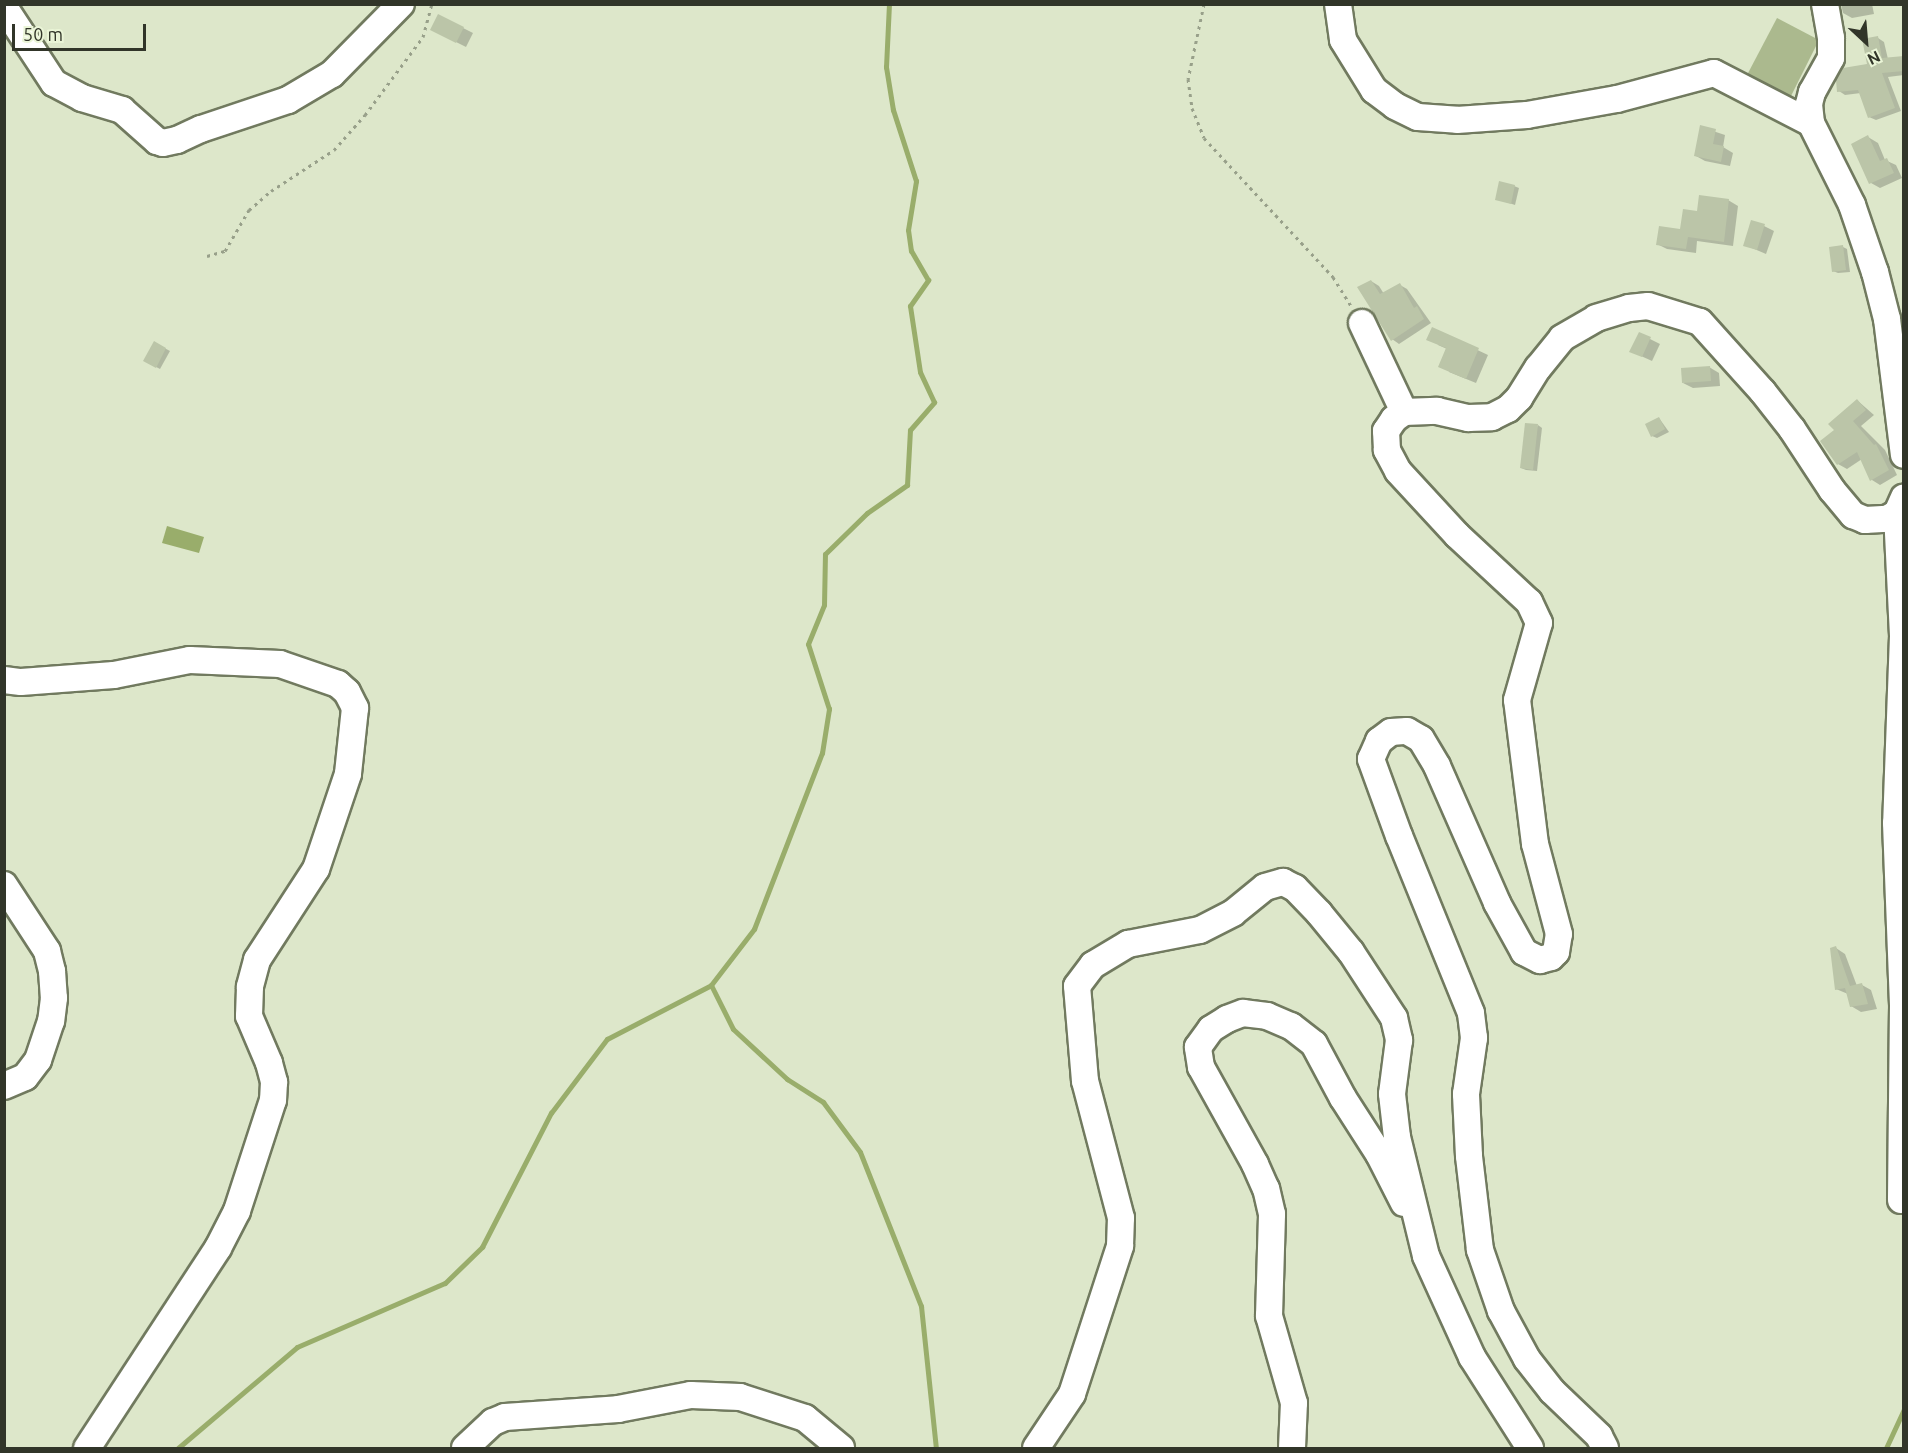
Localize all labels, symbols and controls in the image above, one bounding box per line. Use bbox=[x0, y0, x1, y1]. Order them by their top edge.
scale bar bbox=[15, 12, 148, 50]
north arrow bbox=[1836, 12, 1896, 72]
text: 50 m bbox=[23, 24, 63, 44]
text: N bbox=[1865, 47, 1883, 69]

